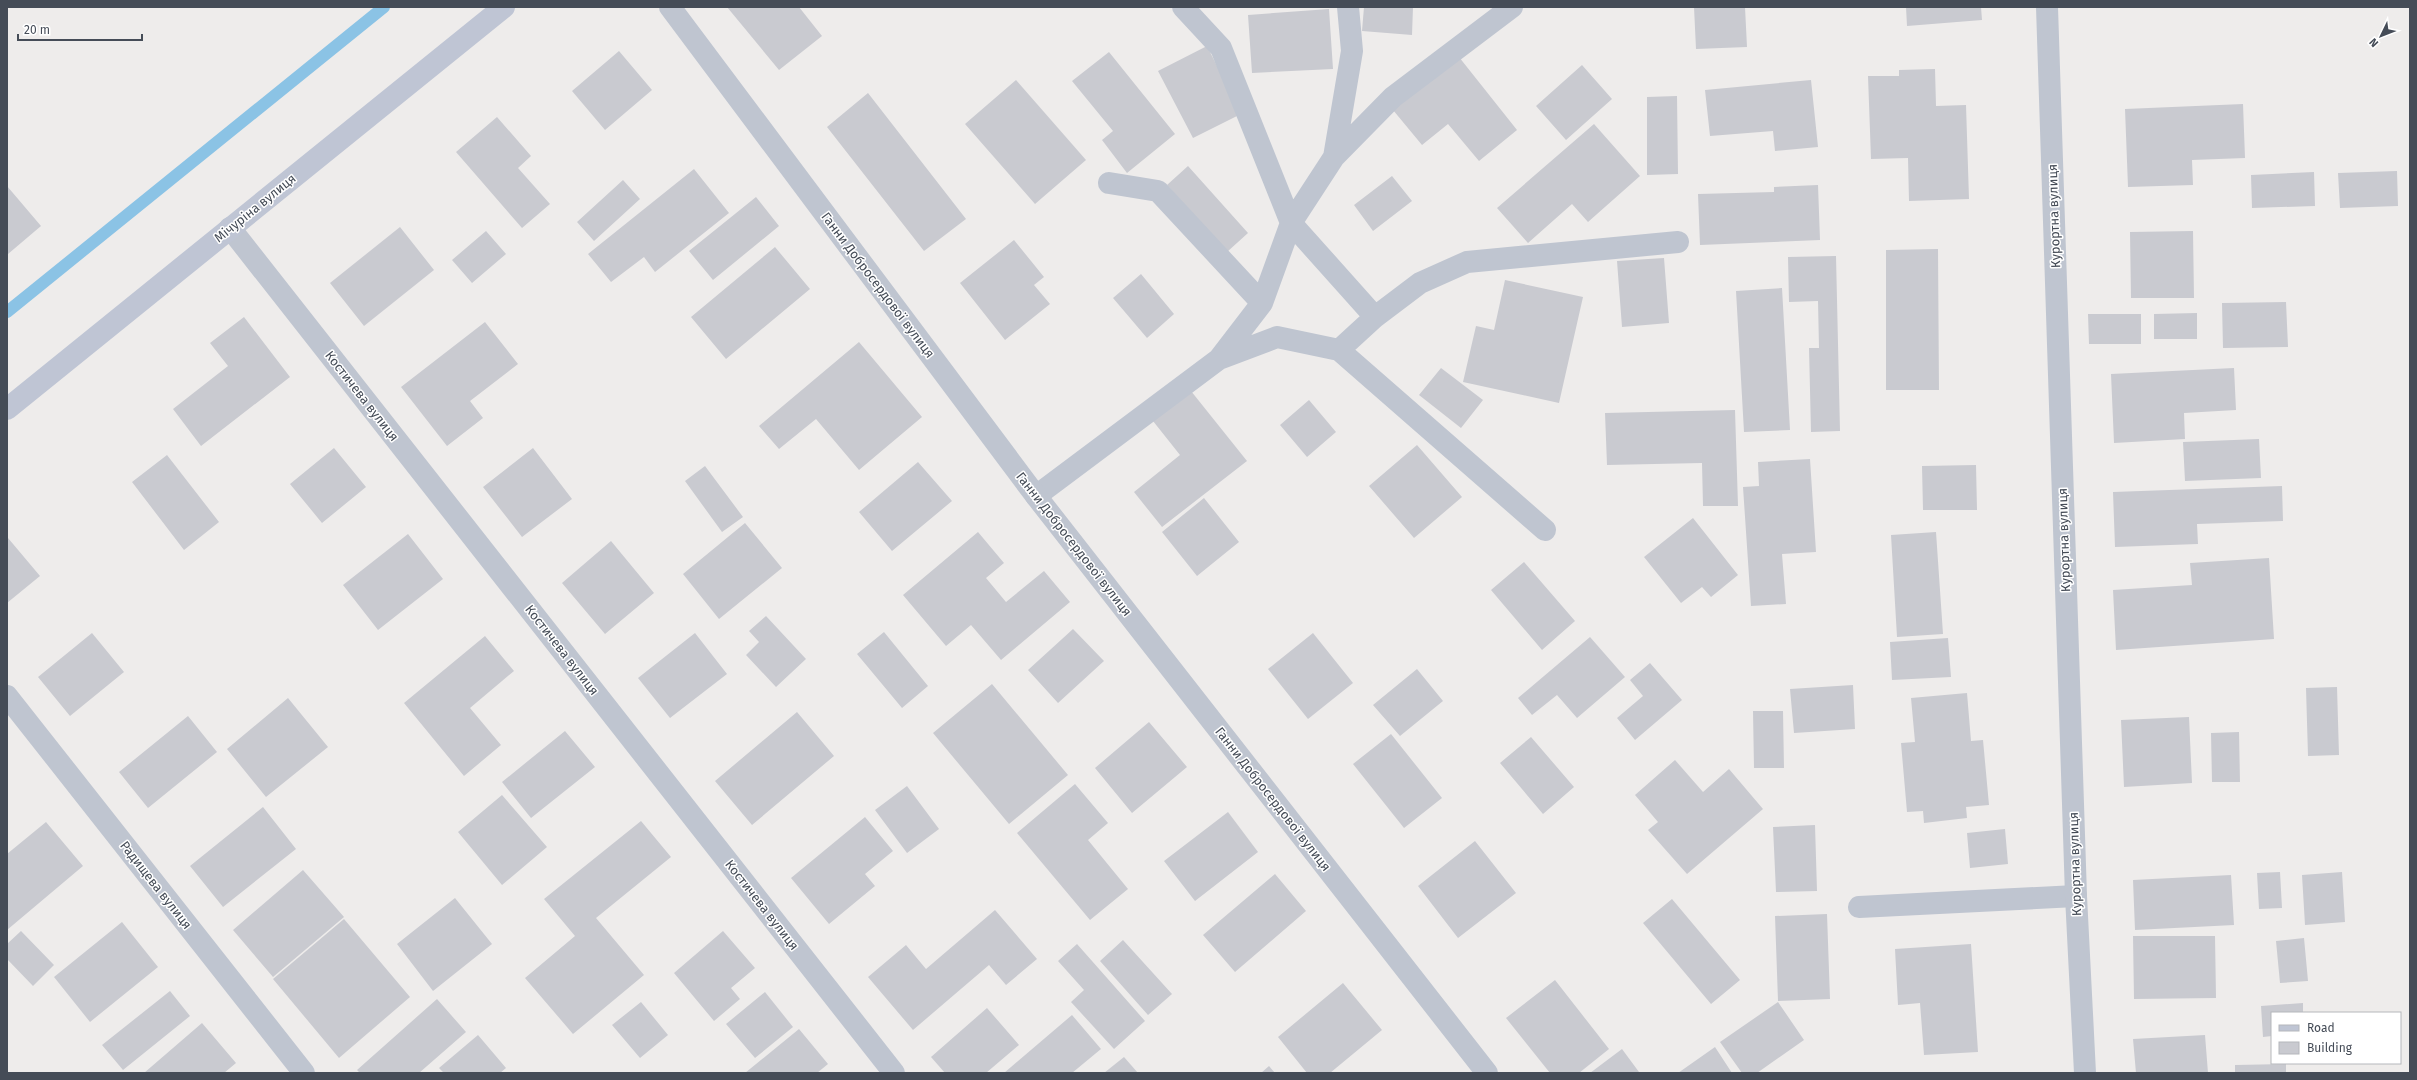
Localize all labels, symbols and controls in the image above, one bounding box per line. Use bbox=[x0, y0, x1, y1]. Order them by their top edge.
scale bar bbox=[18, 16, 142, 42]
north arrow bbox=[2361, 16, 2401, 56]
text: 20 m bbox=[24, 23, 50, 37]
text: N bbox=[2367, 35, 2381, 50]
street label: Курортна вулиця bbox=[2045, 164, 2063, 268]
street label: Мічуріна вулиця bbox=[211, 171, 299, 245]
street label: Ганни Добросердової вулиця bbox=[818, 209, 938, 361]
street label: Костичева вулиця bbox=[322, 348, 402, 444]
street label: Ганни Добросердової вулиця bbox=[1013, 469, 1135, 619]
street label: Курортна вулиця bbox=[2055, 488, 2073, 592]
street label: Костичева вулиця bbox=[522, 602, 602, 698]
street label: Ганни Добросердової вулиця bbox=[1212, 724, 1334, 874]
street label: Курортна вулиця bbox=[2066, 812, 2084, 916]
street label: Радищева вулиця bbox=[117, 838, 195, 932]
street label: Костичева вулиця bbox=[722, 857, 802, 953]
legend bbox=[2271, 1012, 2401, 1064]
text: Road bbox=[2307, 1021, 2335, 1035]
text: Building bbox=[2307, 1041, 2353, 1055]

